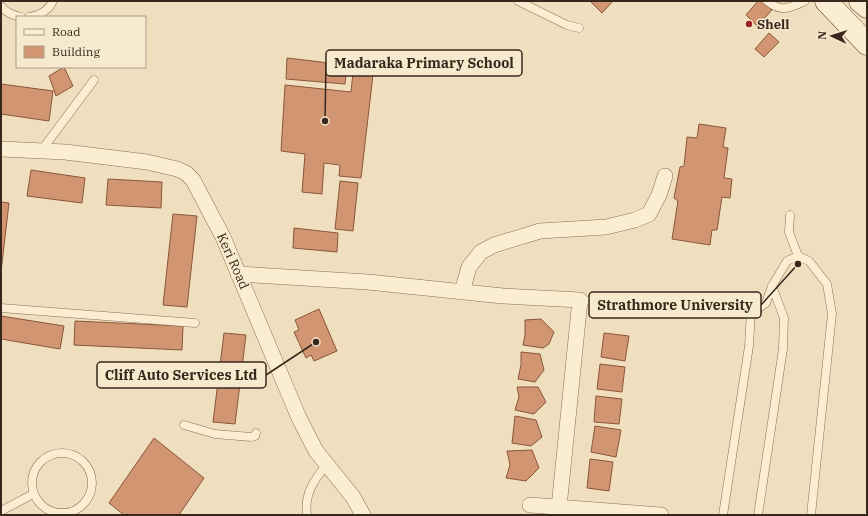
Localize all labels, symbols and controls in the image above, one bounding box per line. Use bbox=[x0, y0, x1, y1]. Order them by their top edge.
legend bbox=[16, 16, 146, 68]
place label: Shell bbox=[757, 16, 789, 33]
north arrow bbox=[812, 16, 852, 56]
marker: Shell bbox=[744, 19, 754, 29]
text: Road bbox=[52, 24, 81, 39]
text: N bbox=[815, 30, 829, 40]
text: Building bbox=[52, 44, 100, 59]
callout: Madaraka Primary School bbox=[326, 50, 522, 76]
text: Madaraka Primary School bbox=[334, 54, 514, 72]
street label: Keri Road bbox=[213, 230, 253, 292]
callout: Strathmore University bbox=[589, 292, 761, 318]
text: Strathmore University bbox=[597, 296, 753, 314]
callout: Cliff Auto Services Ltd bbox=[97, 362, 266, 388]
text: Cliff Auto Services Ltd bbox=[105, 366, 258, 384]

